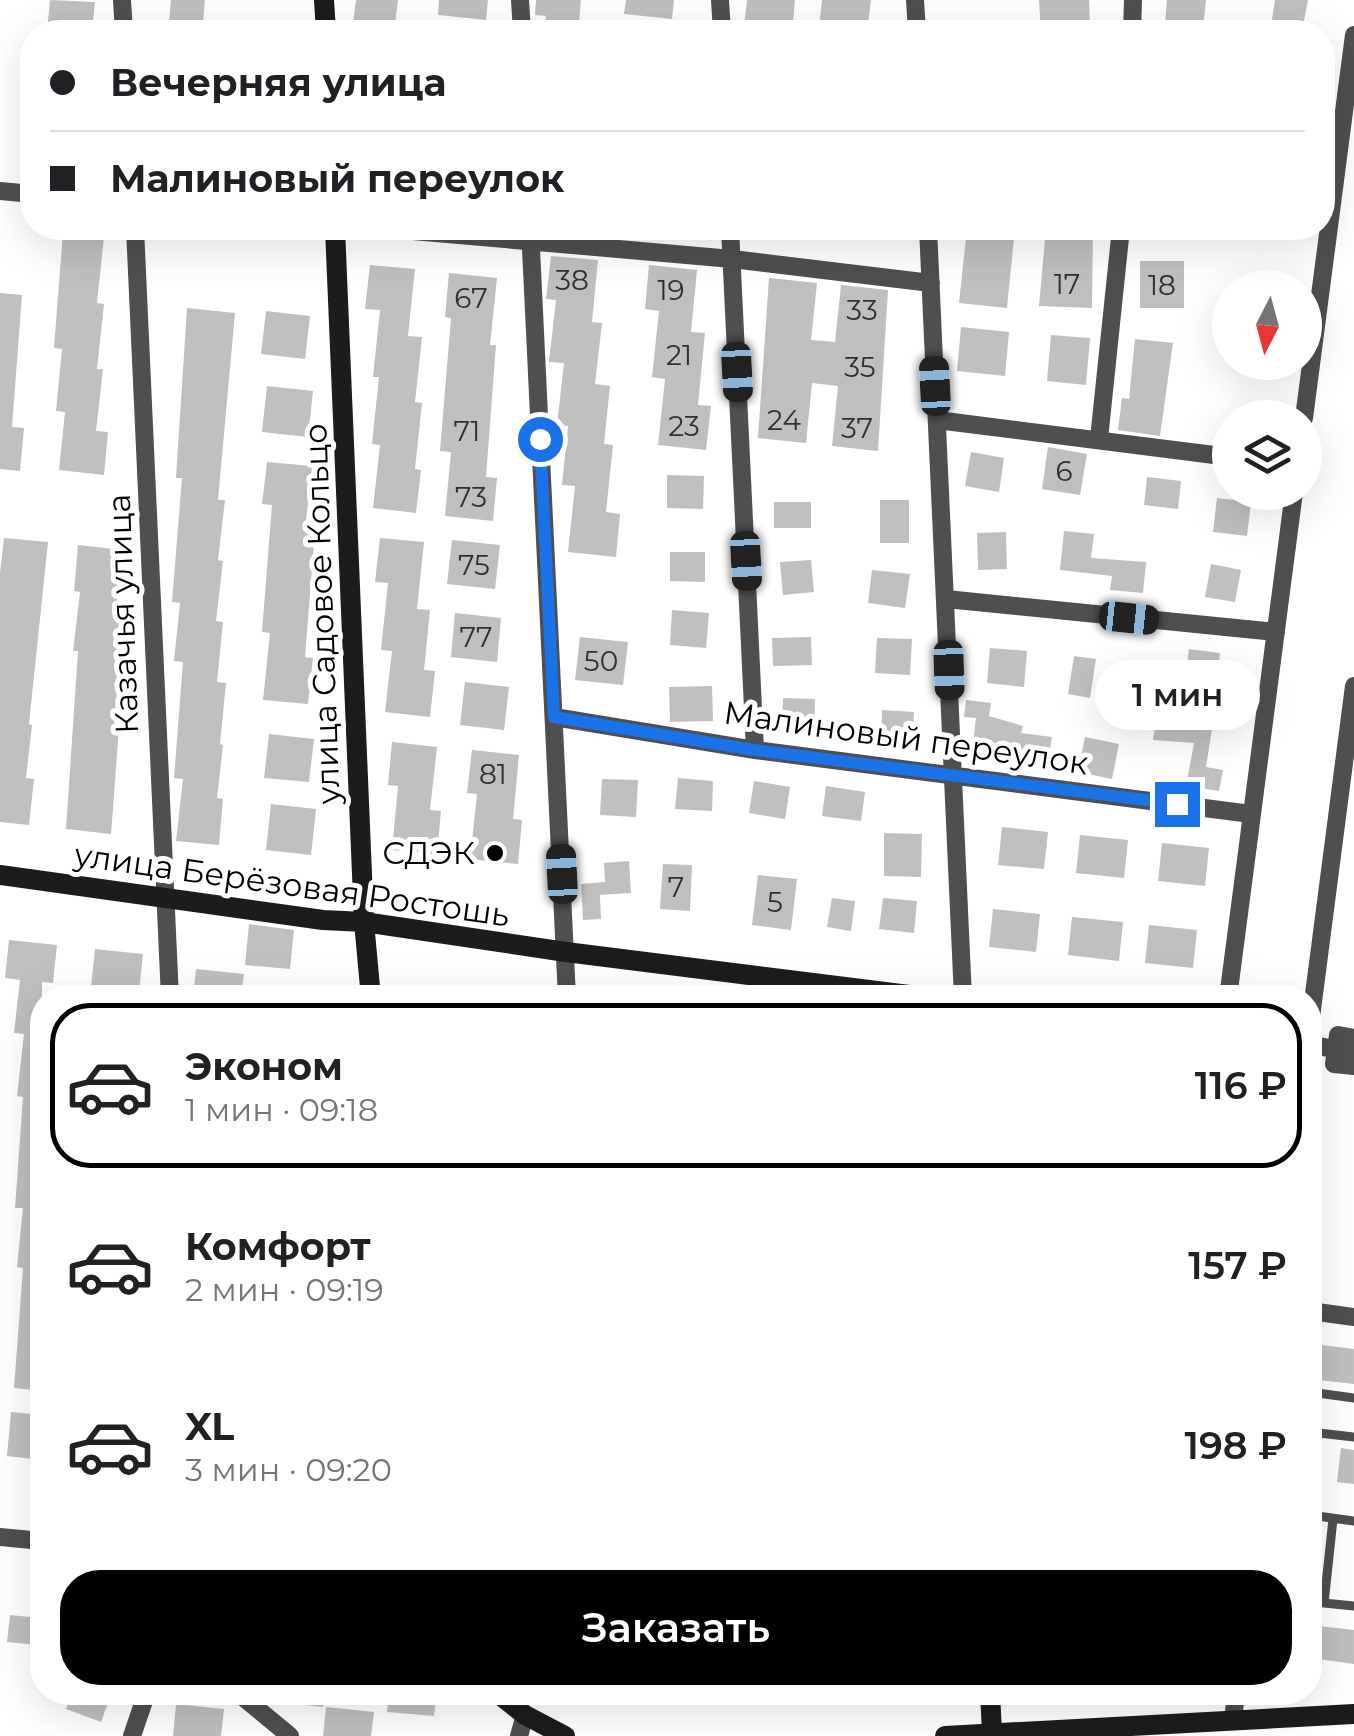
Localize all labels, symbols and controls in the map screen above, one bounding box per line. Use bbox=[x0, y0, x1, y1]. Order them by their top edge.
text: Вечерняя улица bbox=[110, 59, 446, 106]
text: Малиновый переулок bbox=[110, 155, 564, 202]
house number: 38 bbox=[555, 263, 589, 297]
house number: 17 bbox=[1054, 267, 1080, 301]
house number: 18 bbox=[1148, 268, 1176, 302]
north arrow bbox=[1212, 270, 1322, 380]
map controls bbox=[1212, 270, 1322, 510]
house number: 19 bbox=[657, 273, 685, 307]
house number: 67 bbox=[454, 281, 488, 315]
house number: 33 bbox=[846, 293, 878, 327]
house number: 21 bbox=[666, 338, 692, 372]
car bbox=[720, 341, 754, 403]
house number: 35 bbox=[844, 350, 876, 384]
car bbox=[918, 355, 952, 417]
button: layers bbox=[1212, 400, 1322, 510]
house number: 24 bbox=[767, 403, 801, 437]
house number: 23 bbox=[668, 409, 700, 443]
house number: 37 bbox=[841, 411, 873, 445]
house number: 71 bbox=[454, 414, 480, 448]
route start bbox=[518, 417, 563, 462]
street label: улица Садовое Кольцо bbox=[295, 423, 348, 806]
house number: 6 bbox=[1055, 454, 1073, 488]
house number: 73 bbox=[455, 480, 487, 514]
street label: Казачья улица bbox=[99, 493, 146, 735]
car bbox=[729, 530, 763, 592]
house number: 75 bbox=[458, 548, 490, 582]
car bbox=[1098, 600, 1160, 636]
house number: 77 bbox=[460, 620, 492, 654]
car bbox=[933, 639, 965, 701]
house number: 50 bbox=[584, 644, 618, 678]
callout: 1 мин bbox=[1094, 659, 1260, 729]
text: 1 мин bbox=[1132, 675, 1223, 714]
street label: Малиновый переулок bbox=[721, 693, 1091, 782]
house number: 81 bbox=[479, 757, 507, 791]
route end bbox=[1155, 782, 1200, 827]
place label: СДЭК bbox=[382, 833, 475, 872]
street label: улица Берёзовая Ростошь bbox=[71, 834, 512, 934]
marker: СДЭК bbox=[484, 842, 506, 864]
car bbox=[545, 843, 579, 905]
house number: 7 bbox=[668, 870, 684, 904]
house number: 5 bbox=[767, 885, 783, 919]
icon: car bbox=[65, 1041, 155, 1131]
text: Эконом bbox=[185, 1043, 343, 1090]
text: 116 ₽ bbox=[1195, 1062, 1287, 1109]
text: 1 мин · 09:18 bbox=[185, 1090, 378, 1129]
icon: car bbox=[65, 1221, 155, 1311]
text: Комфорт bbox=[185, 1223, 371, 1270]
text: 157 ₽ bbox=[1188, 1242, 1287, 1289]
text: 2 мин · 09:19 bbox=[185, 1270, 384, 1309]
icon: car bbox=[65, 1401, 155, 1491]
text: XL bbox=[185, 1403, 234, 1450]
text: 198 ₽ bbox=[1184, 1422, 1287, 1469]
text: 3 мин · 09:20 bbox=[185, 1450, 392, 1489]
button: Заказать bbox=[60, 1570, 1292, 1685]

